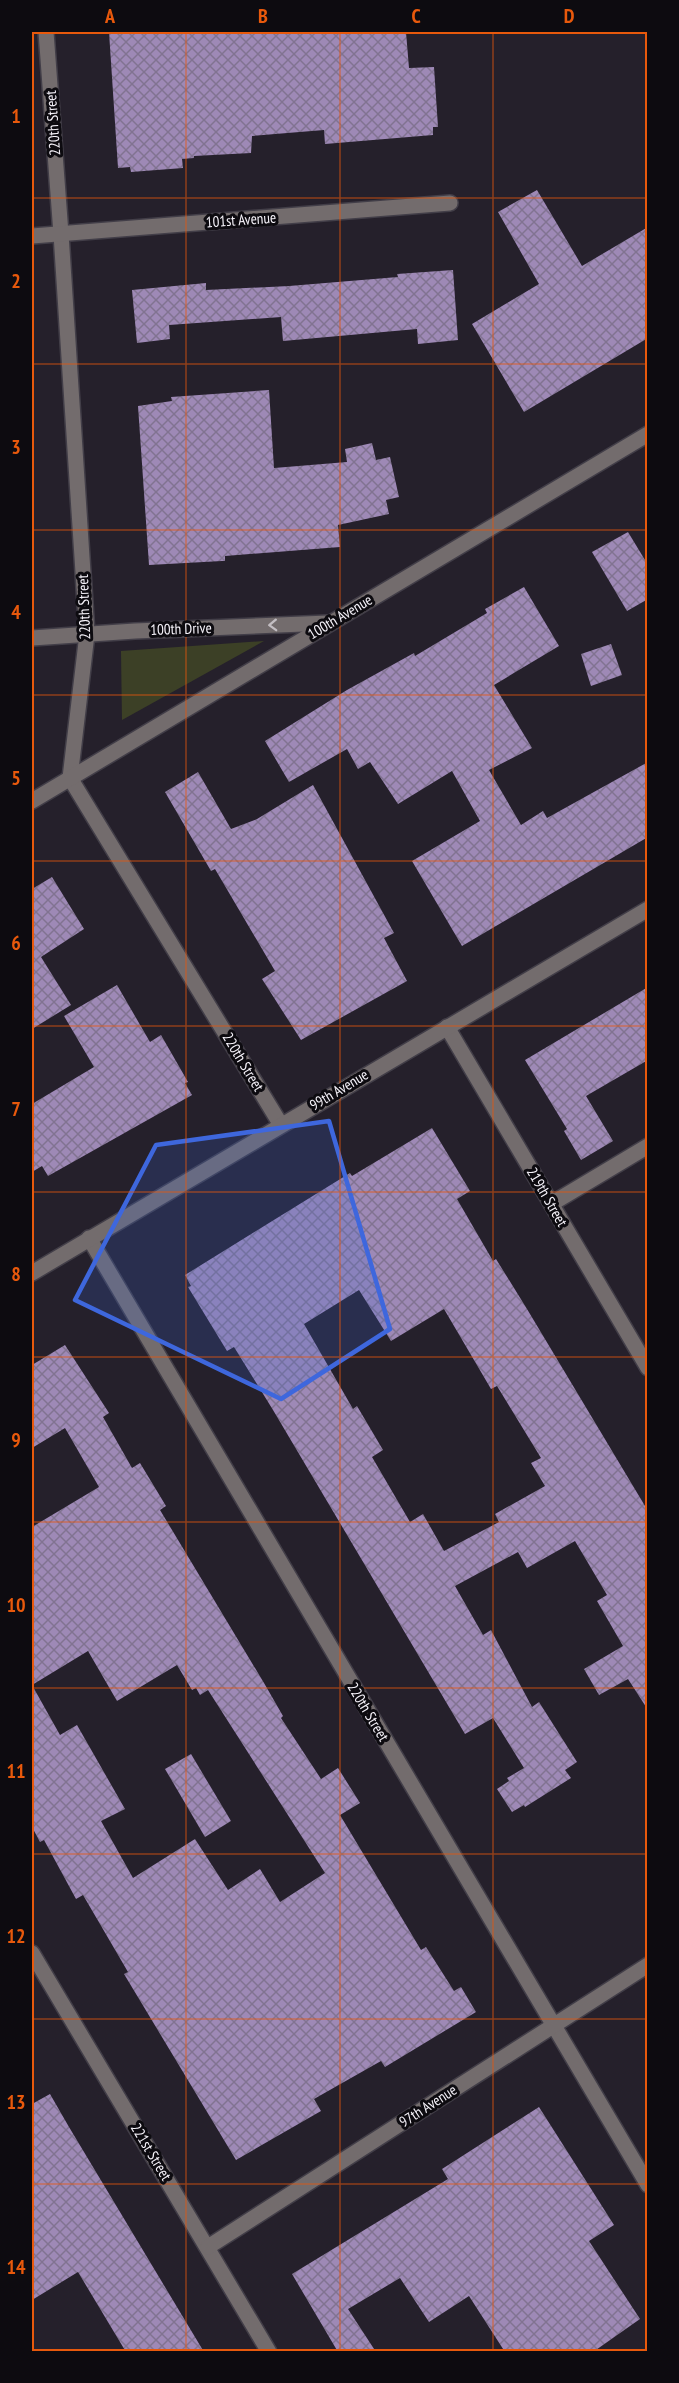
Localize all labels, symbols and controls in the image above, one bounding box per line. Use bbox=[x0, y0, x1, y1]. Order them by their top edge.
text: A bbox=[104, 3, 116, 29]
text: B bbox=[258, 3, 268, 29]
text: C bbox=[411, 3, 421, 29]
text: D bbox=[564, 3, 575, 29]
street label: 220th Street bbox=[41, 90, 64, 156]
text: 1 bbox=[11, 103, 21, 129]
street label: 101st Avenue bbox=[205, 208, 277, 231]
text: 2 bbox=[11, 268, 21, 294]
text: 3 bbox=[11, 434, 21, 460]
street label: 220th Street bbox=[73, 574, 94, 640]
street label: 100th Avenue bbox=[304, 590, 375, 643]
text: 4 bbox=[11, 599, 21, 625]
street label: 100th Drive bbox=[150, 618, 212, 639]
one-way arrow bbox=[268, 618, 277, 631]
text: 5 bbox=[11, 765, 21, 791]
text: 6 bbox=[11, 930, 21, 956]
street label: 220th Street bbox=[218, 1029, 268, 1095]
street label: 99th Avenue bbox=[306, 1065, 371, 1114]
text: 7 bbox=[11, 1096, 21, 1122]
street label: 219th Street bbox=[523, 1164, 572, 1230]
text: 8 bbox=[11, 1261, 21, 1287]
text: 9 bbox=[11, 1427, 21, 1453]
text: 10 bbox=[6, 1592, 26, 1618]
street label: 220th Street bbox=[343, 1679, 393, 1745]
text: 11 bbox=[6, 1758, 26, 1784]
text: 12 bbox=[6, 1923, 26, 1949]
street label: 97th Avenue bbox=[395, 2080, 460, 2131]
text: 13 bbox=[6, 2089, 26, 2115]
street label: 221st Street bbox=[127, 2120, 176, 2184]
text: 14 bbox=[6, 2254, 26, 2280]

